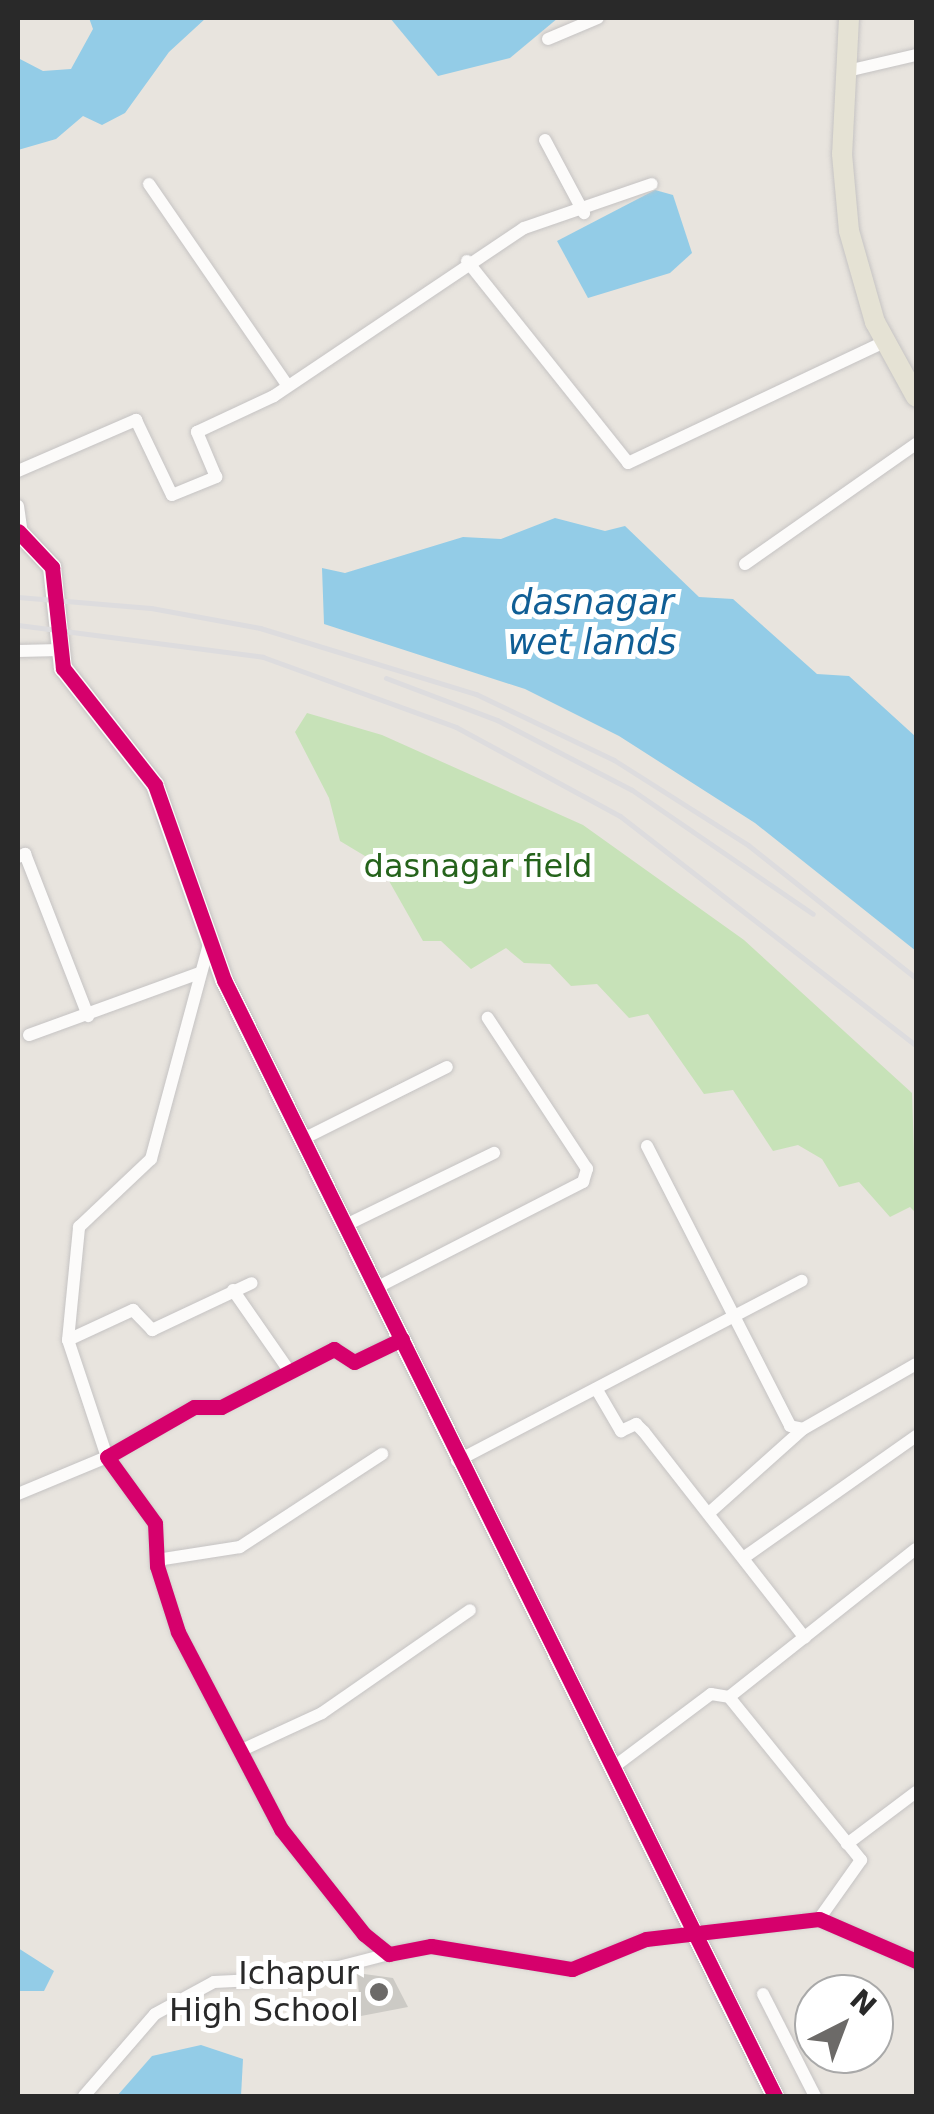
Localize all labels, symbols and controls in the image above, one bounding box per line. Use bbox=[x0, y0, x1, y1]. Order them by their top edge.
water label: dasnagar wet lands bbox=[508, 581, 676, 663]
park label: dasnagar field bbox=[364, 847, 592, 885]
place label: Ichapur High School bbox=[169, 1955, 359, 2030]
north arrow bbox=[794, 1974, 894, 2074]
marker: Ichapur High School bbox=[368, 1981, 390, 2003]
text: N bbox=[843, 1983, 883, 2023]

